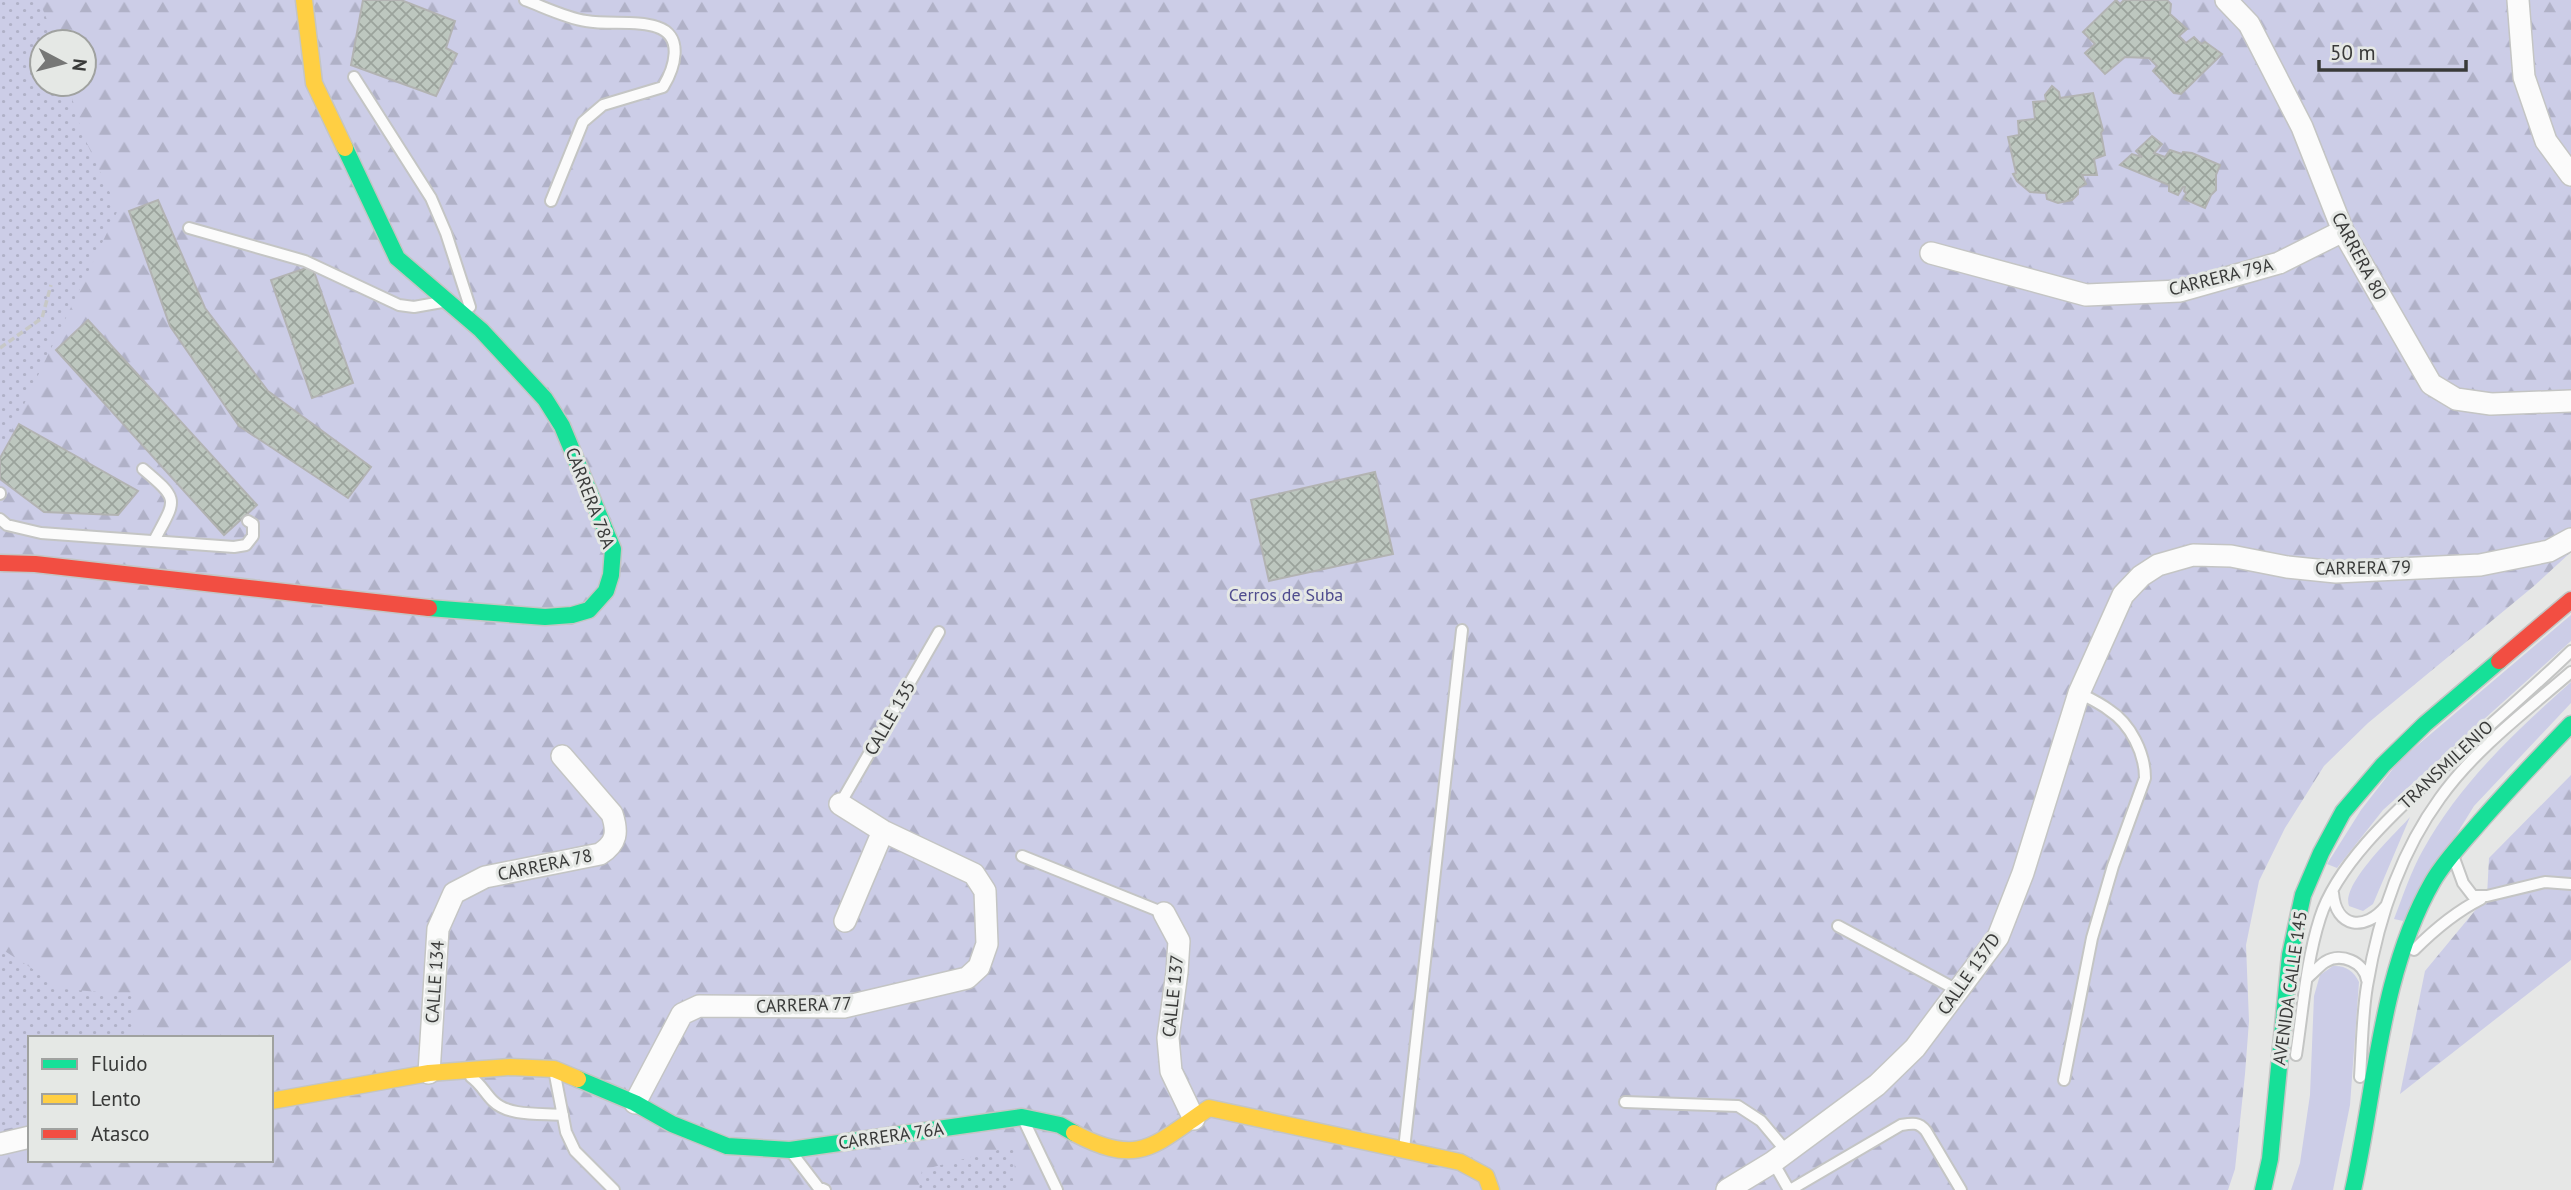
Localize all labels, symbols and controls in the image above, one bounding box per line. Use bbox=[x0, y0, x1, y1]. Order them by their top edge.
north arrow bbox=[28, 28, 98, 98]
scale bar bbox=[2319, 28, 2466, 72]
text: 50 m bbox=[2330, 39, 2376, 66]
text: N bbox=[67, 57, 93, 73]
street label: CARRERA 80 bbox=[2327, 208, 2392, 304]
street label: CARRERA 79A bbox=[2166, 252, 2276, 301]
street label: CARRERA 78A bbox=[561, 444, 620, 552]
street label: CARRERA 79 bbox=[2315, 555, 2411, 580]
park label: Cerros de Suba bbox=[1229, 583, 1343, 606]
street label: CALLE 135 bbox=[859, 676, 920, 759]
street label: TRANSMILENIO bbox=[2394, 715, 2498, 814]
street label: CARRERA 78 bbox=[496, 843, 594, 886]
street label: AVENIDA CALLE 145 bbox=[2267, 909, 2312, 1067]
street label: CALLE 137D bbox=[1932, 928, 2005, 1019]
street label: CALLE 134 bbox=[420, 940, 449, 1024]
street label: CALLE 137 bbox=[1157, 954, 1188, 1038]
street label: CARRERA 77 bbox=[756, 991, 852, 1018]
legend bbox=[28, 1036, 273, 1162]
text: Fluido bbox=[91, 1050, 148, 1077]
text: Lento bbox=[91, 1085, 141, 1112]
street label: CARRERA 76A bbox=[837, 1117, 946, 1154]
text: Atasco bbox=[91, 1120, 150, 1147]

